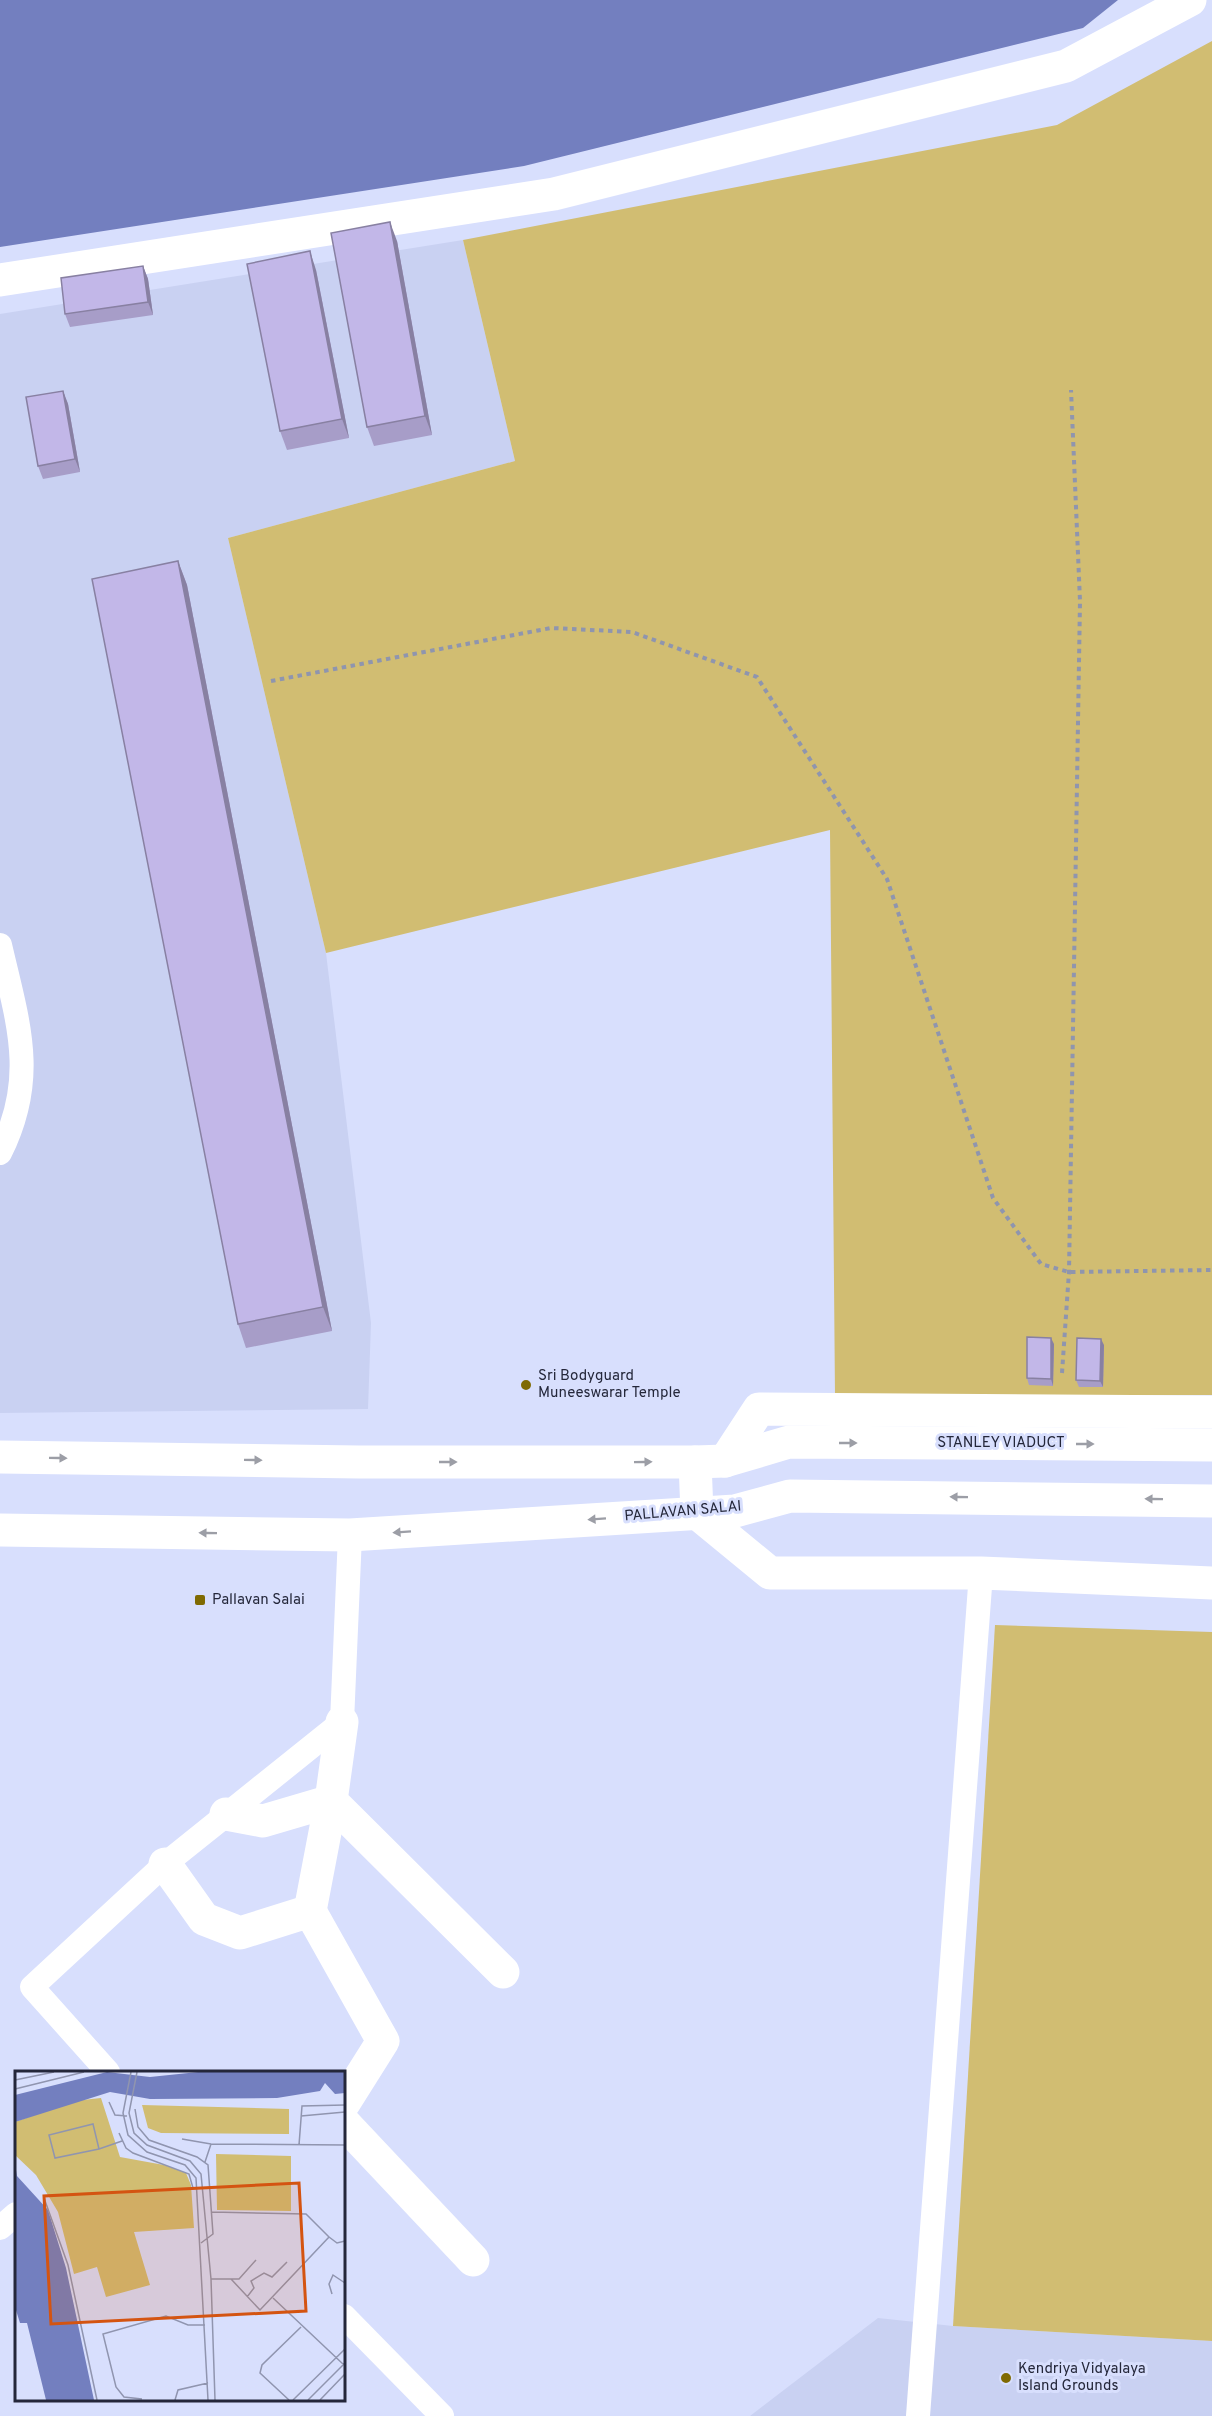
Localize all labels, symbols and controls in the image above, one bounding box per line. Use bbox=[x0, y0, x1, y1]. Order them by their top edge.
place label: Sri Bodyguard Muneeswarar Temple bbox=[538, 1367, 680, 1403]
marker: Sri Bodyguard Muneeswarar Temple bbox=[519, 1378, 533, 1392]
street label: STANLEY VIADUCT bbox=[937, 1434, 1065, 1453]
one-way arrow bbox=[838, 1438, 857, 1447]
one-way arrow bbox=[1075, 1439, 1094, 1449]
one-way arrow bbox=[49, 1453, 68, 1463]
one-way arrow bbox=[244, 1455, 263, 1465]
one-way arrow bbox=[439, 1457, 458, 1467]
one-way arrow bbox=[634, 1457, 653, 1467]
one-way arrow bbox=[949, 1492, 968, 1502]
one-way arrow bbox=[1144, 1494, 1163, 1504]
street label: PALLAVAN SALAI bbox=[624, 1497, 742, 1527]
one-way arrow bbox=[587, 1514, 606, 1524]
one-way arrow bbox=[393, 1527, 412, 1536]
one-way arrow bbox=[198, 1528, 217, 1538]
place label: Pallavan Salai bbox=[212, 1591, 305, 1610]
marker: Pallavan Salai bbox=[193, 1593, 207, 1607]
inset map bbox=[15, 2071, 345, 2401]
place label: Kendriya Vidyalaya Island Grounds bbox=[1018, 2360, 1146, 2396]
marker: Kendriya Vidyalaya Island Grounds bbox=[999, 2371, 1013, 2385]

